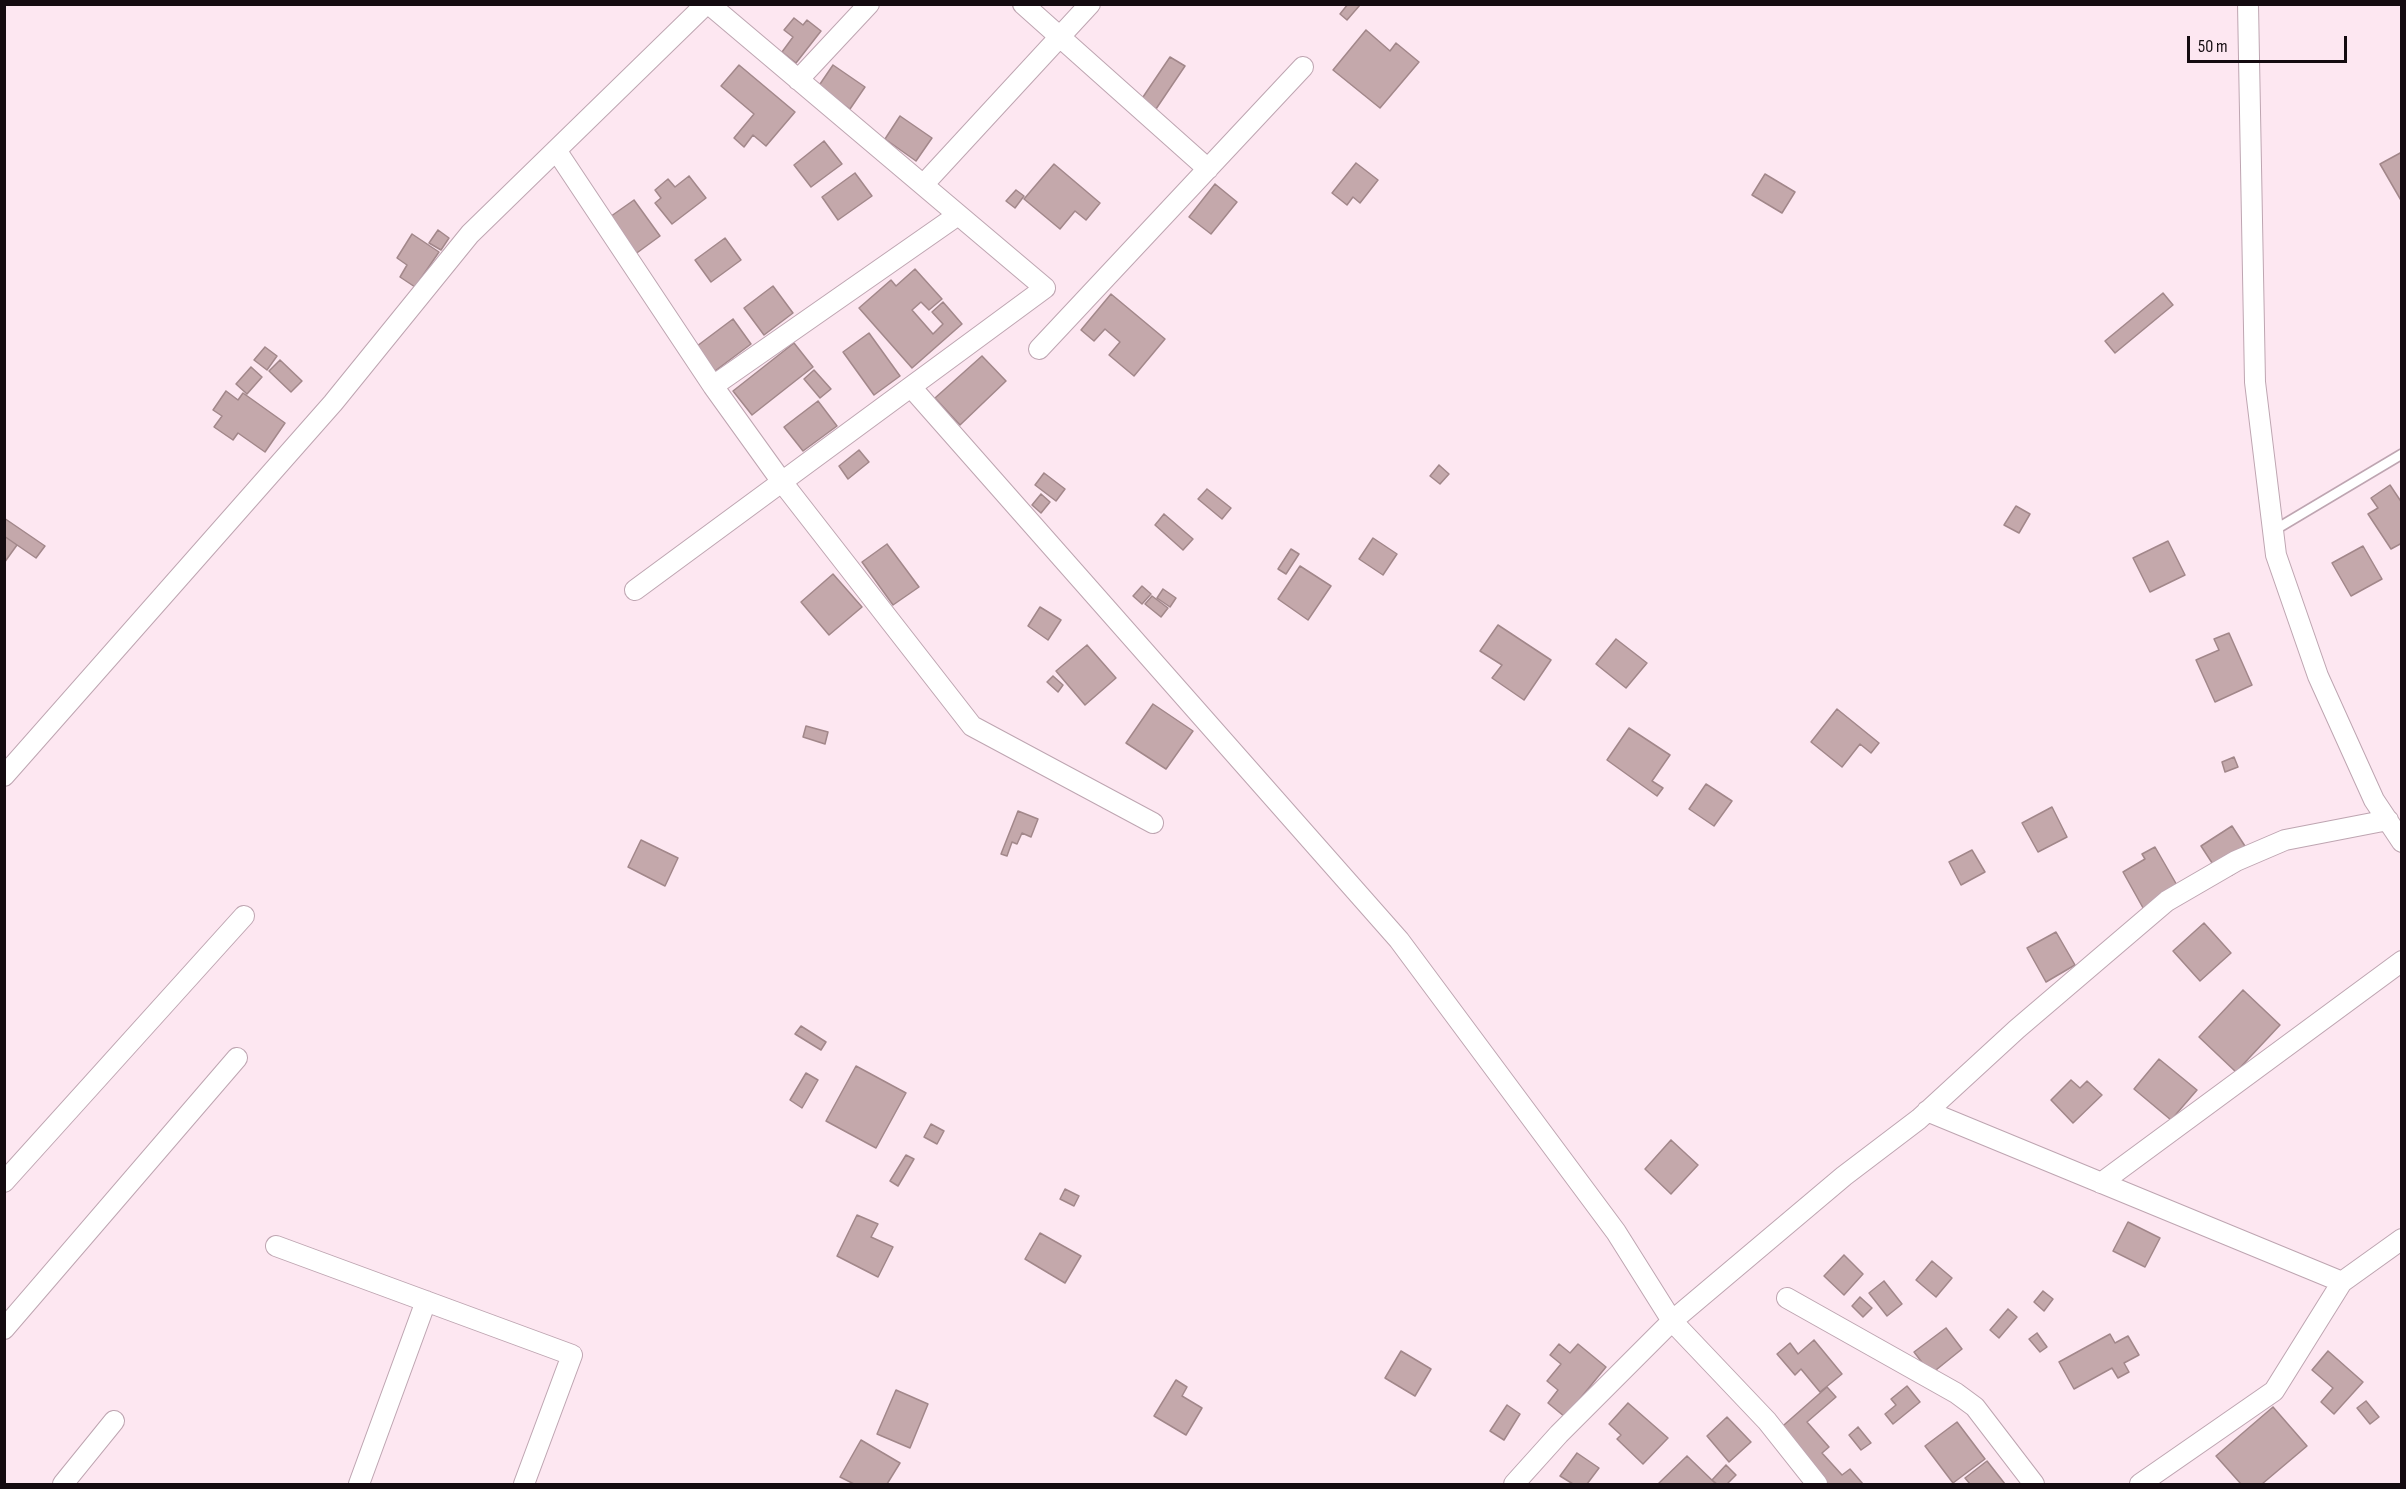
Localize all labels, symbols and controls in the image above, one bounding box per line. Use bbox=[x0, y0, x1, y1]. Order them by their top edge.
scale bar bbox=[2190, 24, 2350, 62]
text: 50 m bbox=[2198, 36, 2228, 57]

